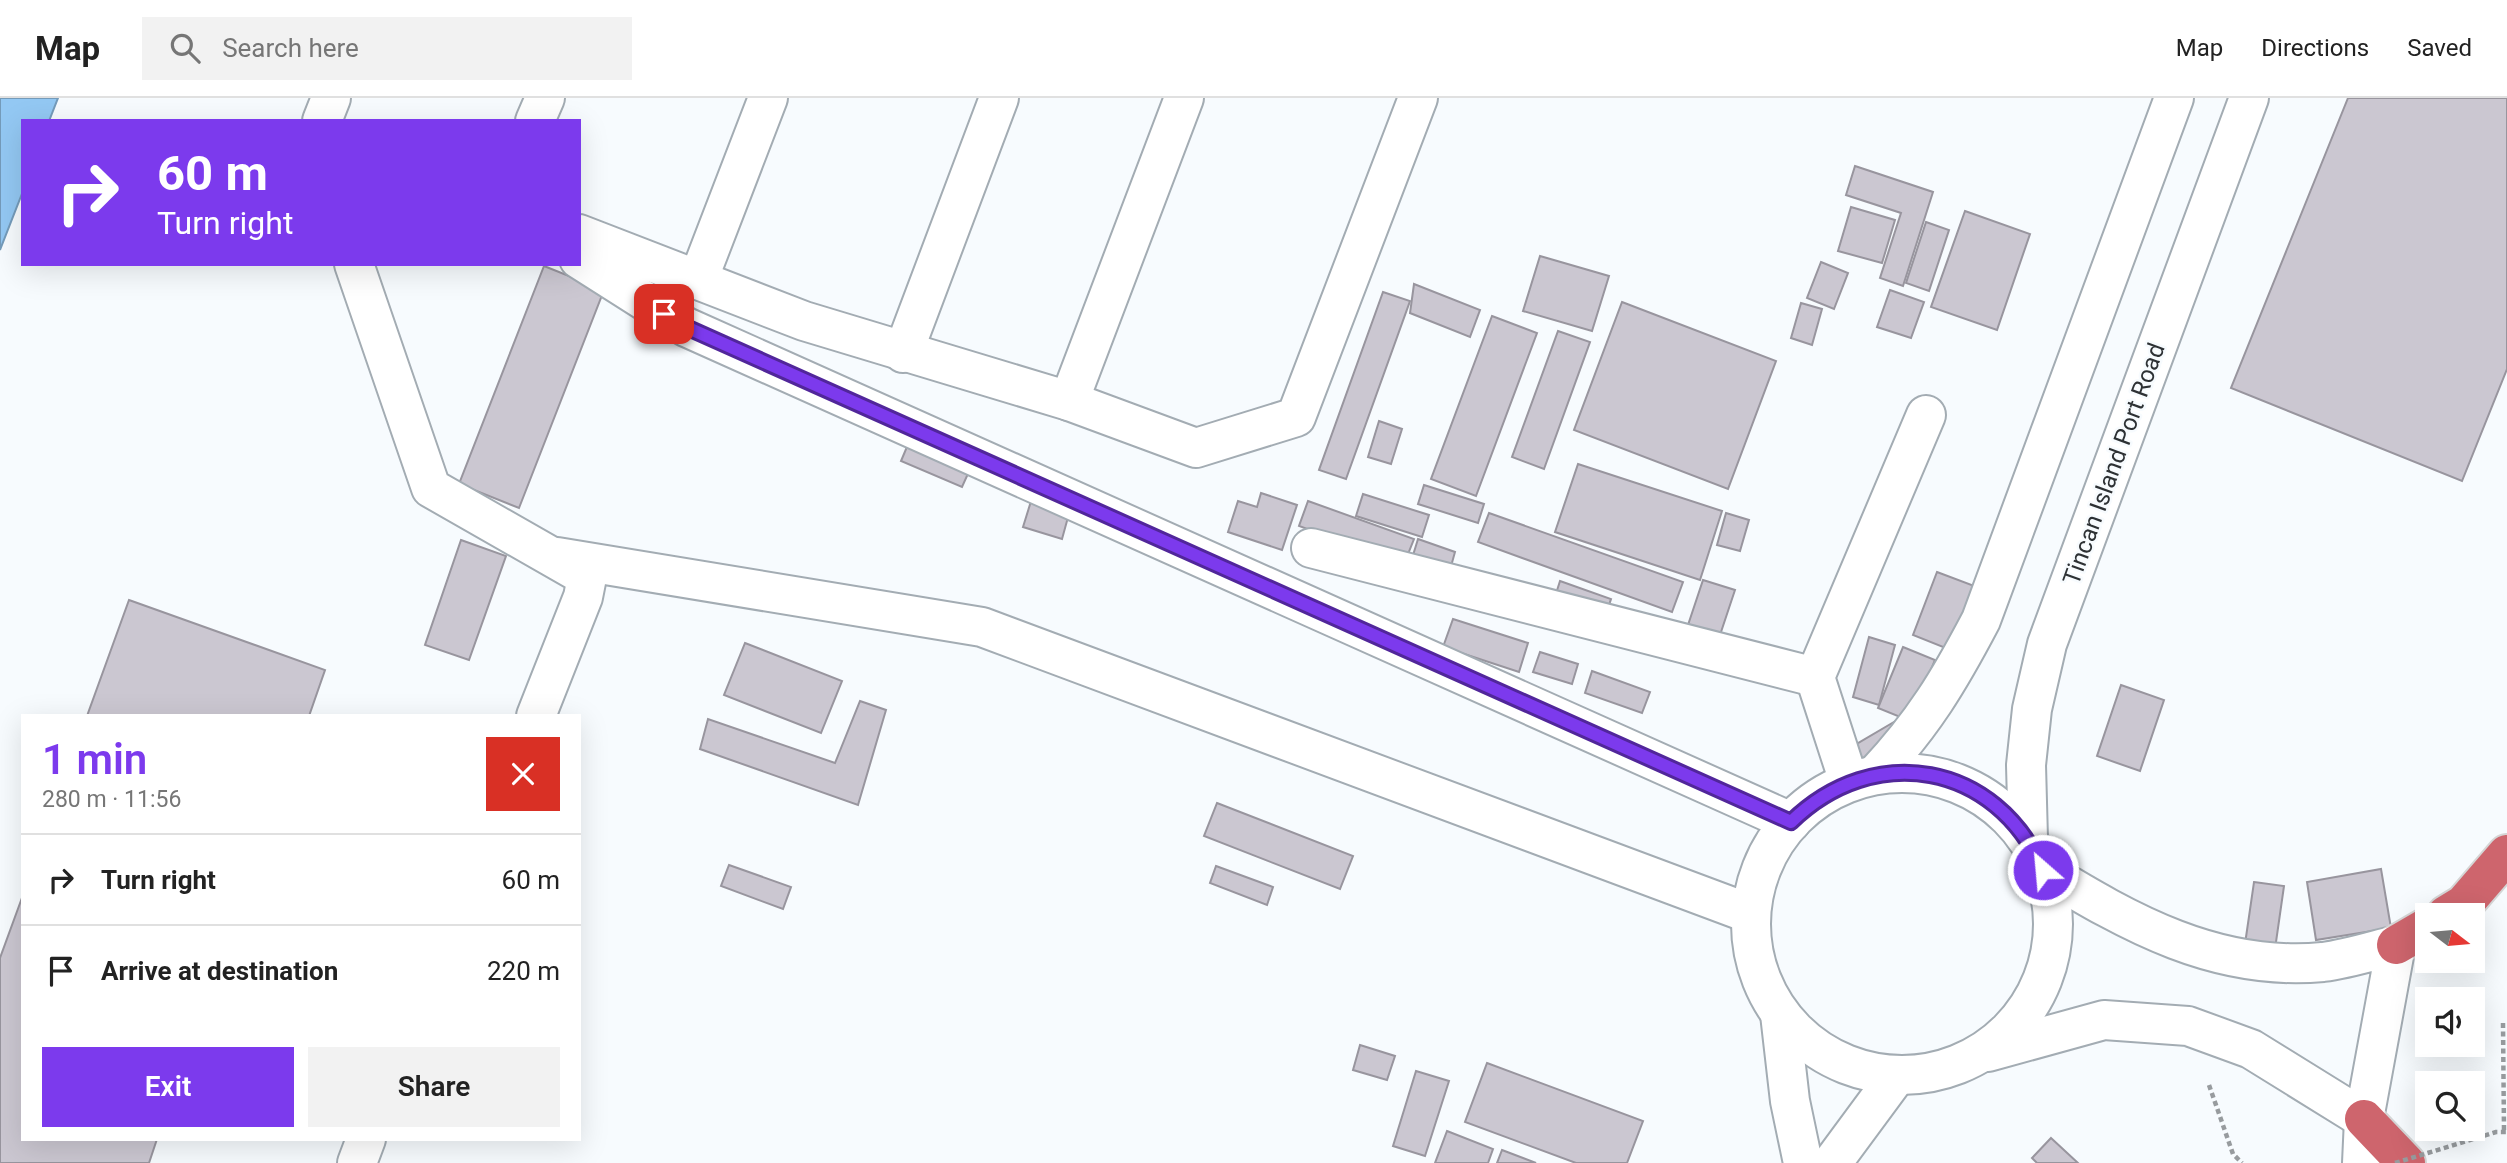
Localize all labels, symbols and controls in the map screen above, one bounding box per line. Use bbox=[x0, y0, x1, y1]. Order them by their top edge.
search box bbox=[142, 17, 632, 80]
text: Map bbox=[35, 29, 100, 68]
icon: search bbox=[166, 29, 204, 67]
text: Search here bbox=[222, 33, 359, 63]
text: Map bbox=[2176, 34, 2223, 62]
text: Directions bbox=[2261, 34, 2369, 62]
text: Saved bbox=[2407, 34, 2472, 62]
text: 60 m bbox=[157, 145, 268, 202]
icon: right bbox=[42, 147, 133, 238]
text: Turn right bbox=[157, 204, 293, 242]
pin bbox=[634, 284, 694, 344]
icon: arrive bbox=[645, 295, 683, 333]
street label: Tincan Island Port Road bbox=[2057, 339, 2171, 589]
text: 1 min bbox=[42, 735, 147, 784]
button: close bbox=[486, 737, 560, 811]
text: 280 m · 11:56 bbox=[42, 786, 181, 813]
position arrow bbox=[2006, 833, 2080, 907]
icon: right bbox=[42, 861, 80, 899]
text: Turn right bbox=[101, 865, 216, 895]
text: 60 m bbox=[502, 865, 560, 895]
north arrow bbox=[2415, 903, 2485, 973]
map controls bbox=[2415, 903, 2485, 1141]
icon: arrive bbox=[42, 952, 80, 990]
text: Arrive at destination bbox=[101, 956, 338, 986]
text: 220 m bbox=[487, 956, 560, 986]
button: sound bbox=[2415, 987, 2485, 1057]
button: Exit bbox=[42, 1047, 294, 1127]
button: Share bbox=[308, 1047, 560, 1127]
button: search bbox=[2415, 1071, 2485, 1141]

